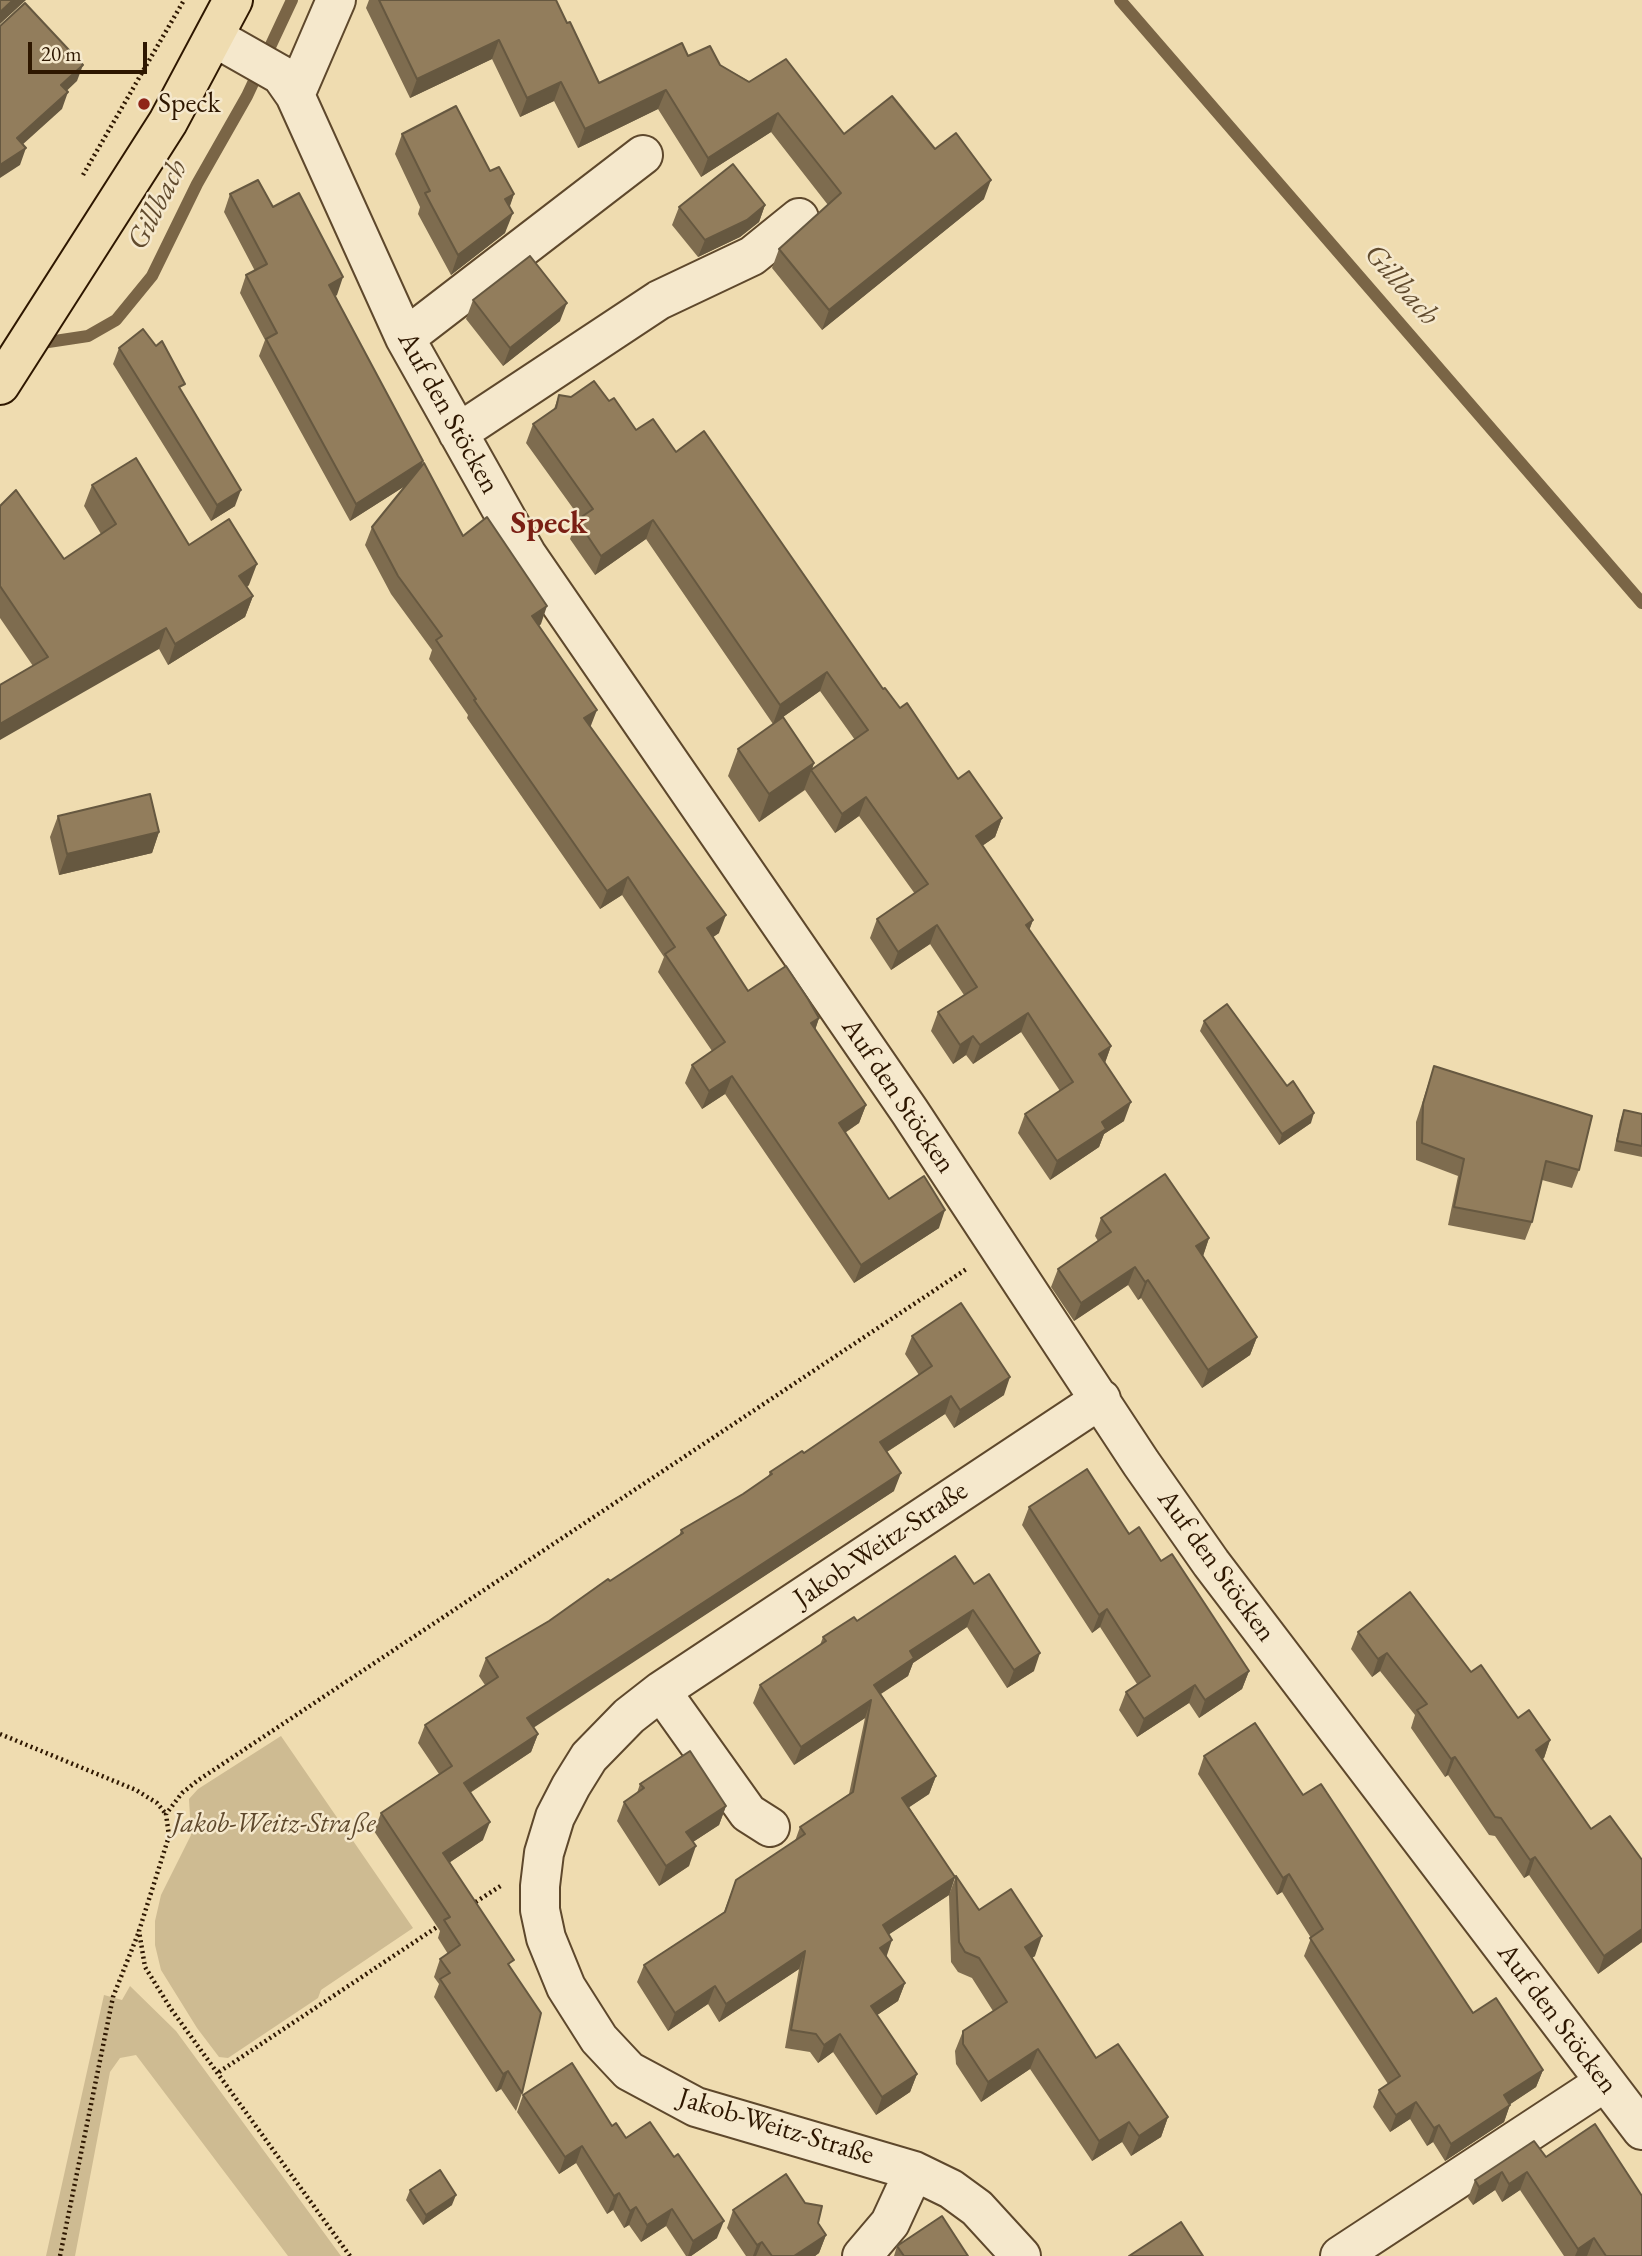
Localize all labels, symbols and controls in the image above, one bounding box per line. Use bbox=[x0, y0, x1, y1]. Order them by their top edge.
scale bar bbox=[32, 28, 150, 72]
text: 20 m bbox=[41, 40, 82, 67]
place label: Speck bbox=[158, 87, 221, 121]
marker: Speck bbox=[136, 96, 152, 112]
water label: Gillbach bbox=[120, 154, 196, 256]
water label: Gillbach bbox=[1356, 237, 1446, 333]
street label: Auf den Stöcken bbox=[390, 326, 506, 500]
district label: Speck bbox=[510, 505, 588, 543]
street label: Auf den Stöcken bbox=[834, 1012, 962, 1180]
street label: Jakob-Weitz-Straße bbox=[788, 1474, 974, 1616]
street label: Auf den Stöcken bbox=[1150, 1483, 1282, 1649]
park label: Jakob-Weitz-Straße bbox=[172, 1807, 376, 1841]
street label: Auf den Stöcken bbox=[1489, 1937, 1625, 2101]
street label: Jakob-Weitz-Straße bbox=[674, 2081, 878, 2173]

